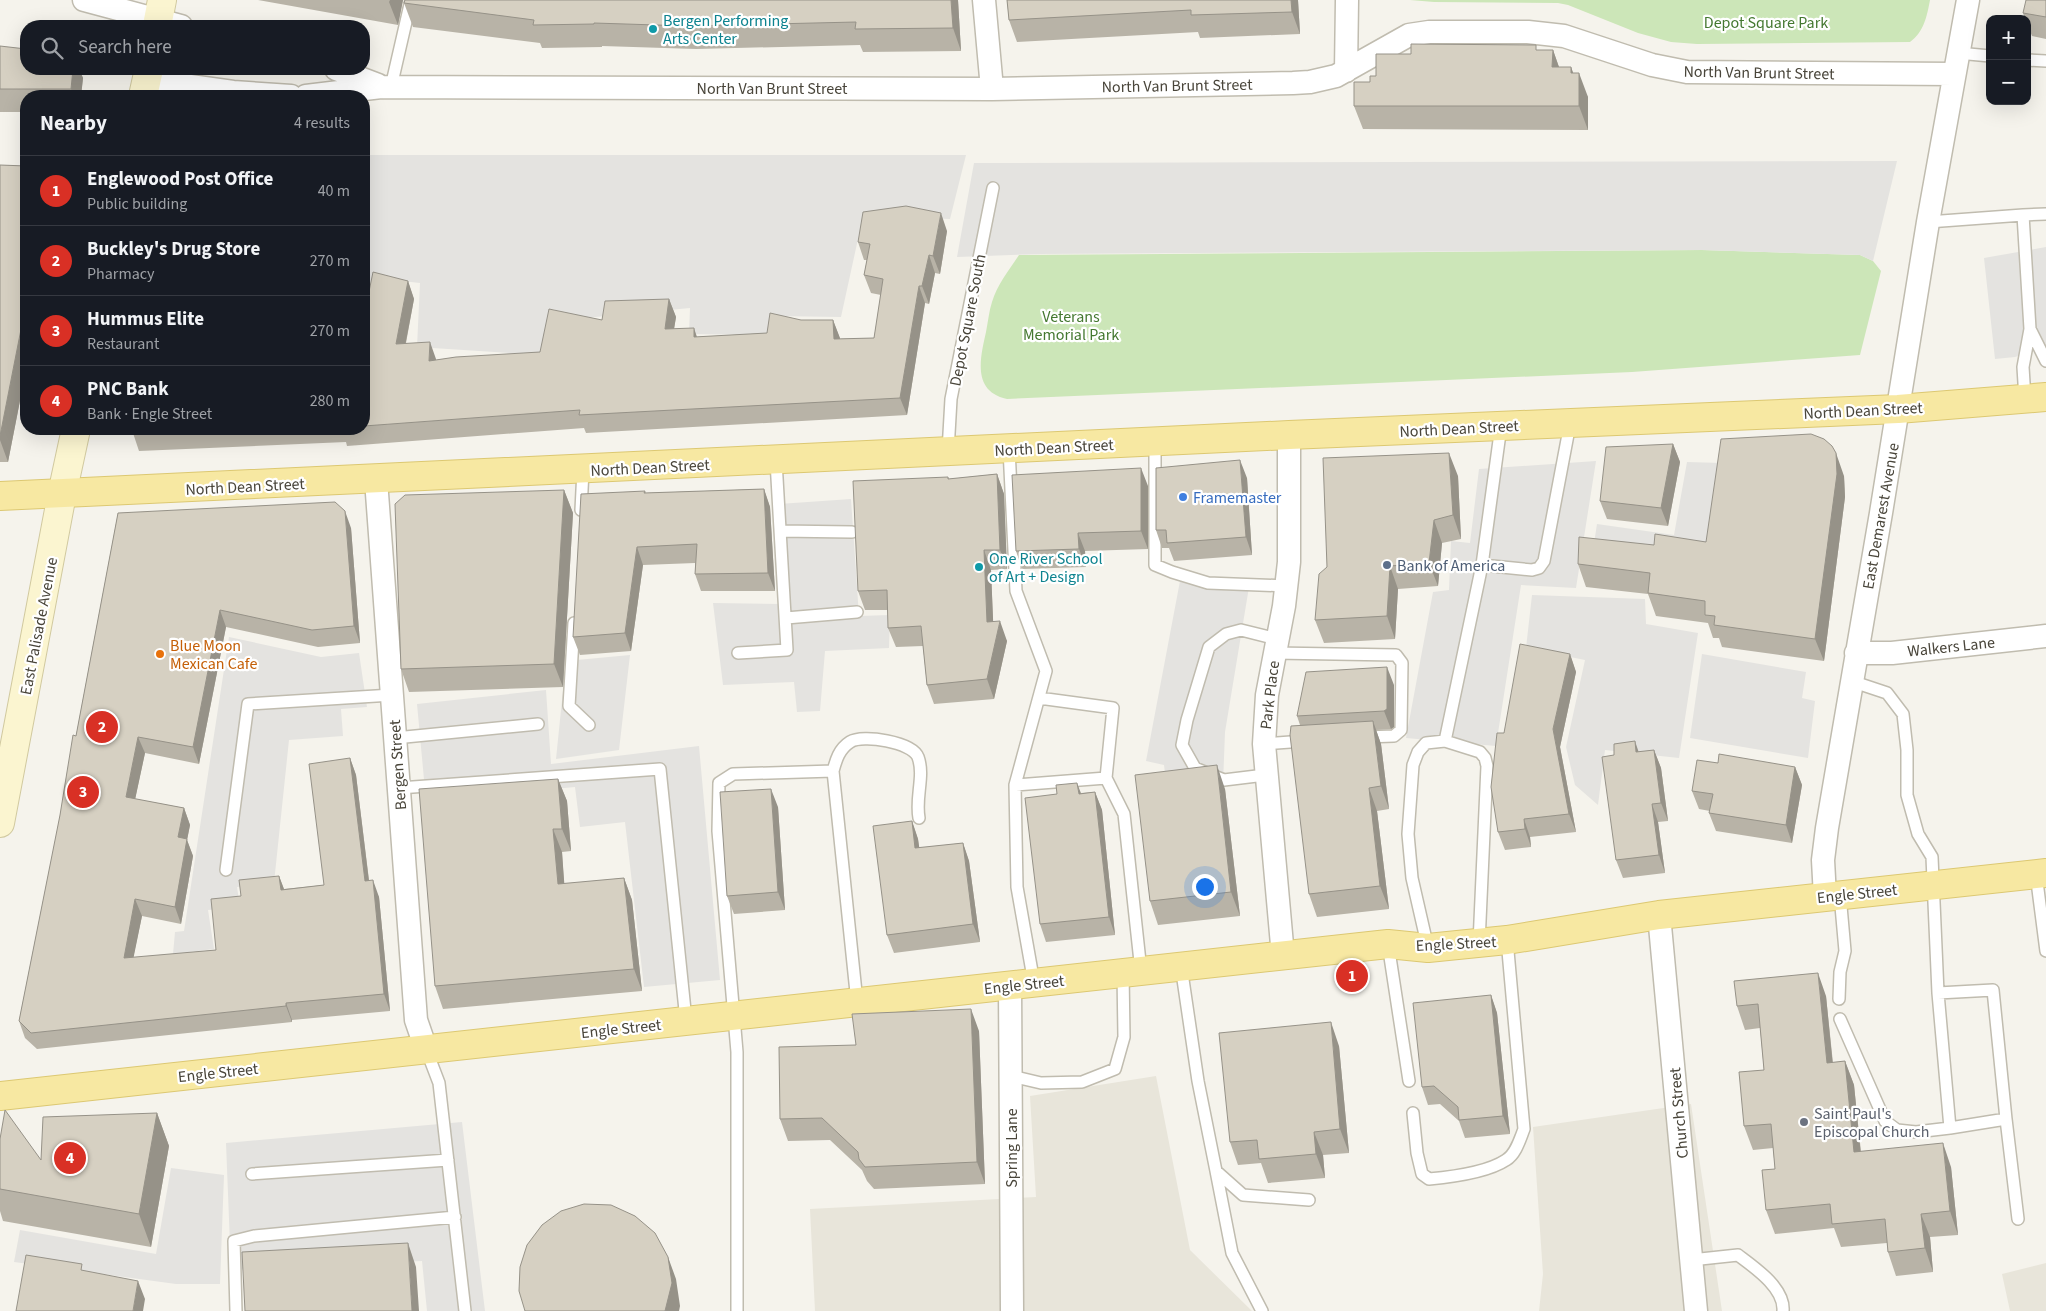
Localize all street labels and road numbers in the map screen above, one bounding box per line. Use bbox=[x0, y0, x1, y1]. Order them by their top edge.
street label: North Van Brunt Street bbox=[1683, 61, 1835, 85]
street label: North Van Brunt Street bbox=[1101, 74, 1253, 98]
street label: North Van Brunt Street bbox=[697, 78, 848, 100]
street label: Depot Square South bbox=[944, 252, 992, 388]
street label: North Dean Street bbox=[1803, 397, 1924, 425]
street label: North Dean Street bbox=[1399, 415, 1520, 443]
street label: North Dean Street bbox=[994, 434, 1115, 462]
street label: East Demarest Avenue bbox=[1857, 441, 1905, 591]
street label: North Dean Street bbox=[590, 454, 711, 482]
street label: North Dean Street bbox=[185, 473, 306, 501]
street label: East Palisade Avenue bbox=[15, 555, 63, 697]
street label: Walkers Lane bbox=[1906, 631, 1996, 663]
street label: Park Place bbox=[1255, 659, 1285, 731]
street label: Bergen Street bbox=[384, 718, 412, 811]
street label: Engle Street bbox=[1816, 879, 1899, 909]
street label: Engle Street bbox=[1415, 931, 1497, 957]
street label: Engle Street bbox=[983, 970, 1066, 1000]
street label: Engle Street bbox=[580, 1014, 663, 1044]
street label: Engle Street bbox=[177, 1058, 260, 1088]
street label: Church Street bbox=[1664, 1066, 1694, 1159]
street label: Spring Lane bbox=[1001, 1108, 1023, 1188]

